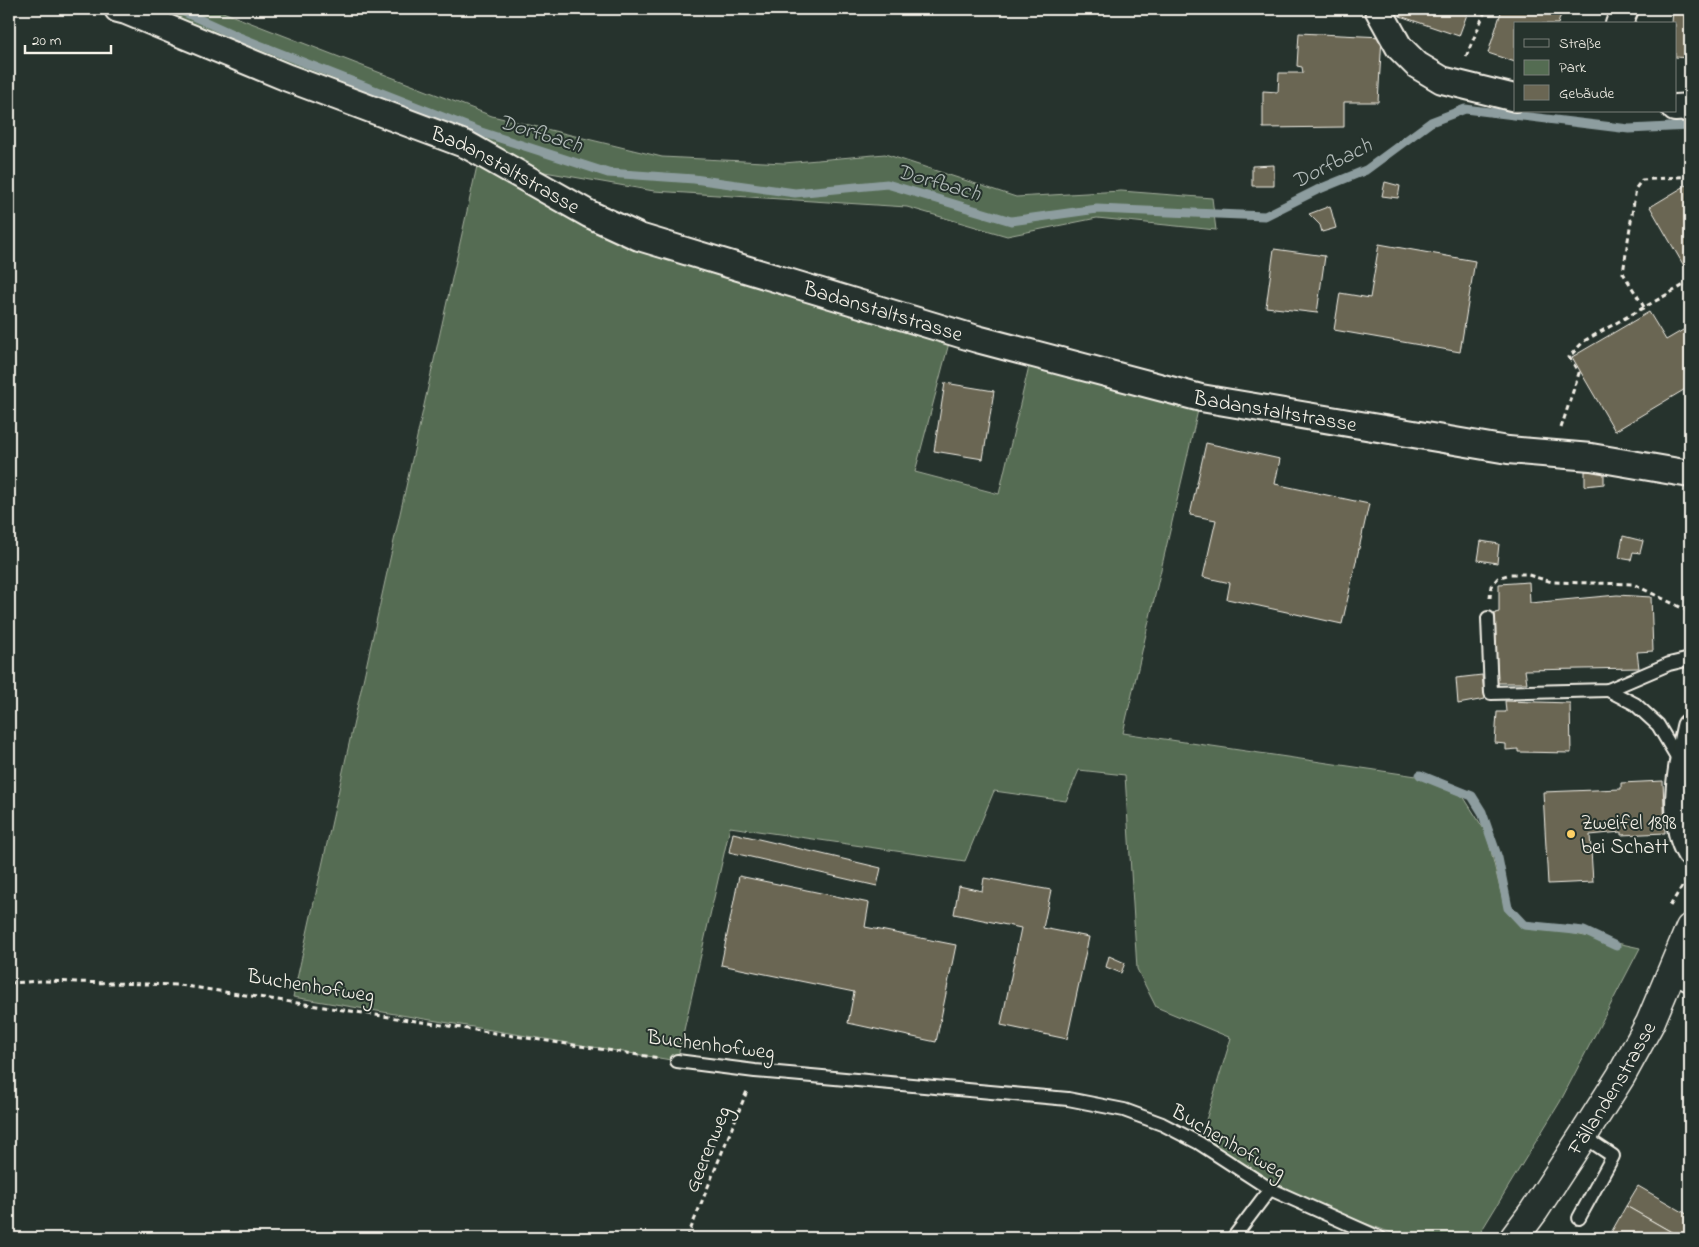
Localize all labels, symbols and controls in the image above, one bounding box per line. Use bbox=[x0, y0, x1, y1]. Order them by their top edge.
scale bar bbox=[25, 22, 111, 54]
legend bbox=[1514, 22, 1676, 112]
text: 20 m bbox=[32, 30, 62, 52]
text: Straße bbox=[1559, 33, 1601, 55]
text: Park bbox=[1559, 57, 1587, 79]
text: Gebäude bbox=[1559, 83, 1615, 105]
water label: Dorfbach bbox=[494, 107, 587, 163]
street label: Badanstaltstrasse bbox=[425, 119, 585, 223]
water label: Dorfbach bbox=[1287, 131, 1378, 198]
water label: Dorfbach bbox=[892, 157, 985, 211]
street label: Badanstaltstrasse bbox=[798, 274, 967, 351]
street label: Badanstaltstrasse bbox=[1189, 383, 1360, 441]
place label: Zweifel 1898 bei Schatt bbox=[1581, 809, 1677, 863]
marker: Zweifel 1898 bei Schatt bbox=[1565, 828, 1577, 840]
street label: Buchenhofweg bbox=[244, 962, 376, 1014]
street label: Fällandenstrasse bbox=[1561, 1016, 1665, 1163]
street label: Buchenhofweg bbox=[644, 1023, 776, 1071]
street label: Buchenhofweg bbox=[1163, 1097, 1291, 1190]
street label: Geerenweg bbox=[678, 1102, 742, 1198]

